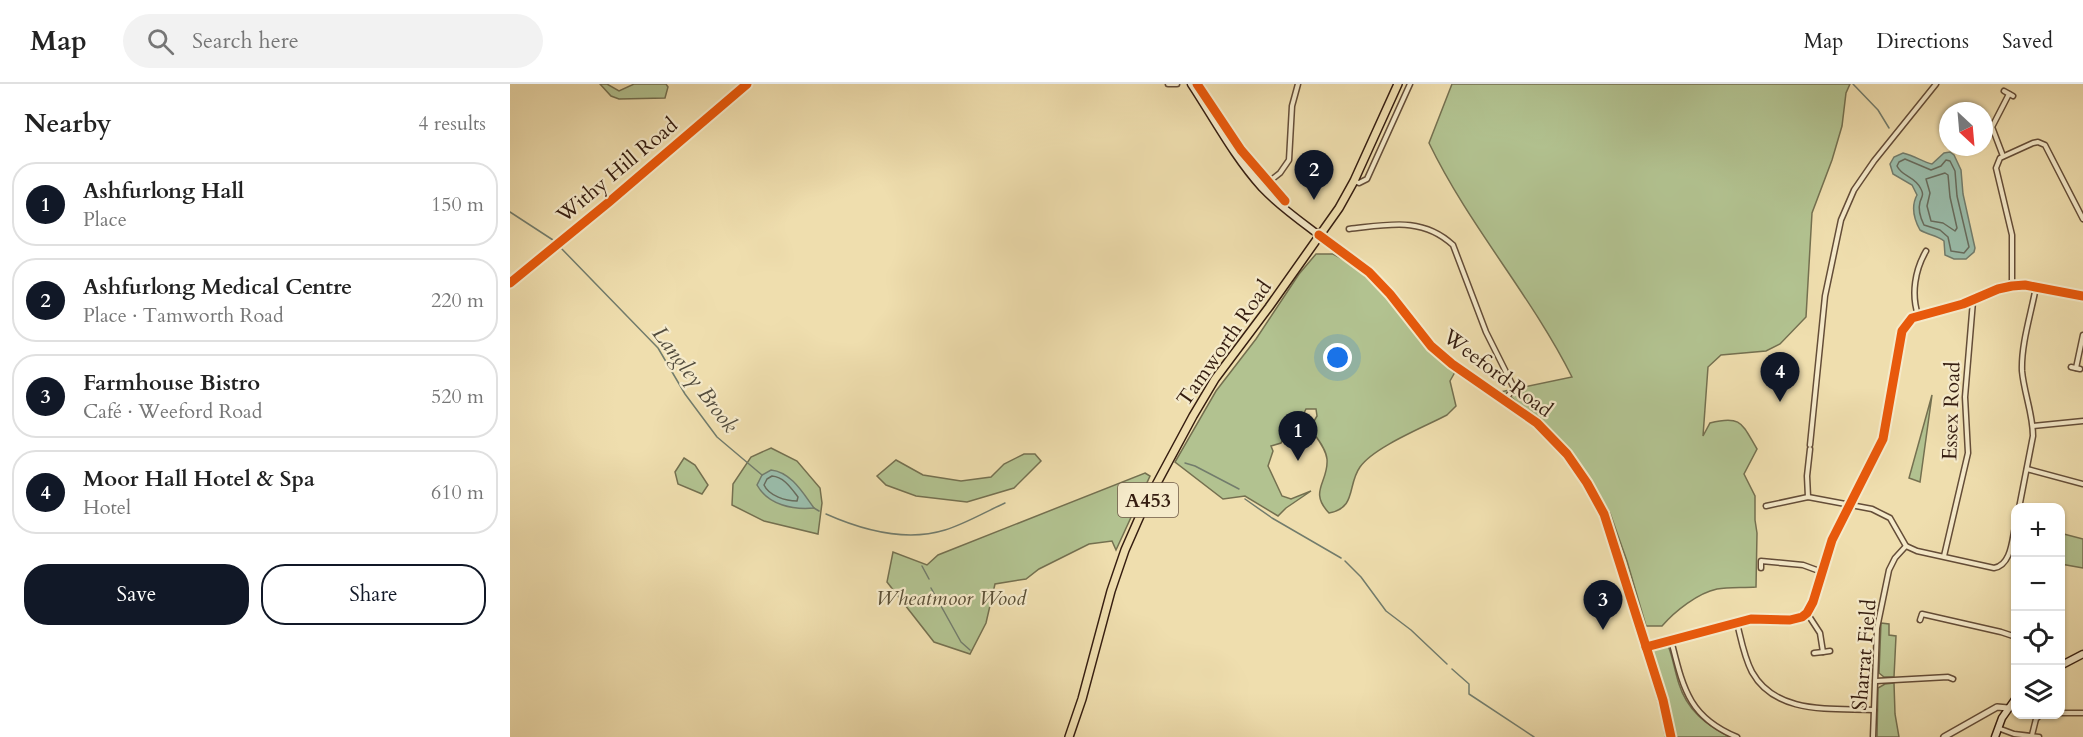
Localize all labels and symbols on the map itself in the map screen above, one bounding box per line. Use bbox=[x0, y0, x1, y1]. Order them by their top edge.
north arrow bbox=[1939, 102, 1993, 156]
street label: Withy Hill Road bbox=[550, 111, 684, 230]
pin: 2 bbox=[1294, 150, 1334, 200]
street label: Tamworth Road bbox=[1170, 274, 1279, 412]
water label: Langley Brook bbox=[645, 320, 745, 439]
street label: Weeford Road bbox=[1436, 322, 1559, 424]
your location bbox=[1323, 343, 1352, 372]
pin: 4 bbox=[1760, 352, 1800, 402]
street label: Essex Road bbox=[1935, 361, 1968, 461]
pin: 1 bbox=[1278, 412, 1318, 461]
road number: A453 bbox=[1118, 483, 1178, 517]
pin: 3 bbox=[1584, 580, 1622, 630]
park label: Wheatmoor Wood bbox=[876, 584, 1027, 613]
street label: Sharrat Field bbox=[1845, 598, 1884, 712]

